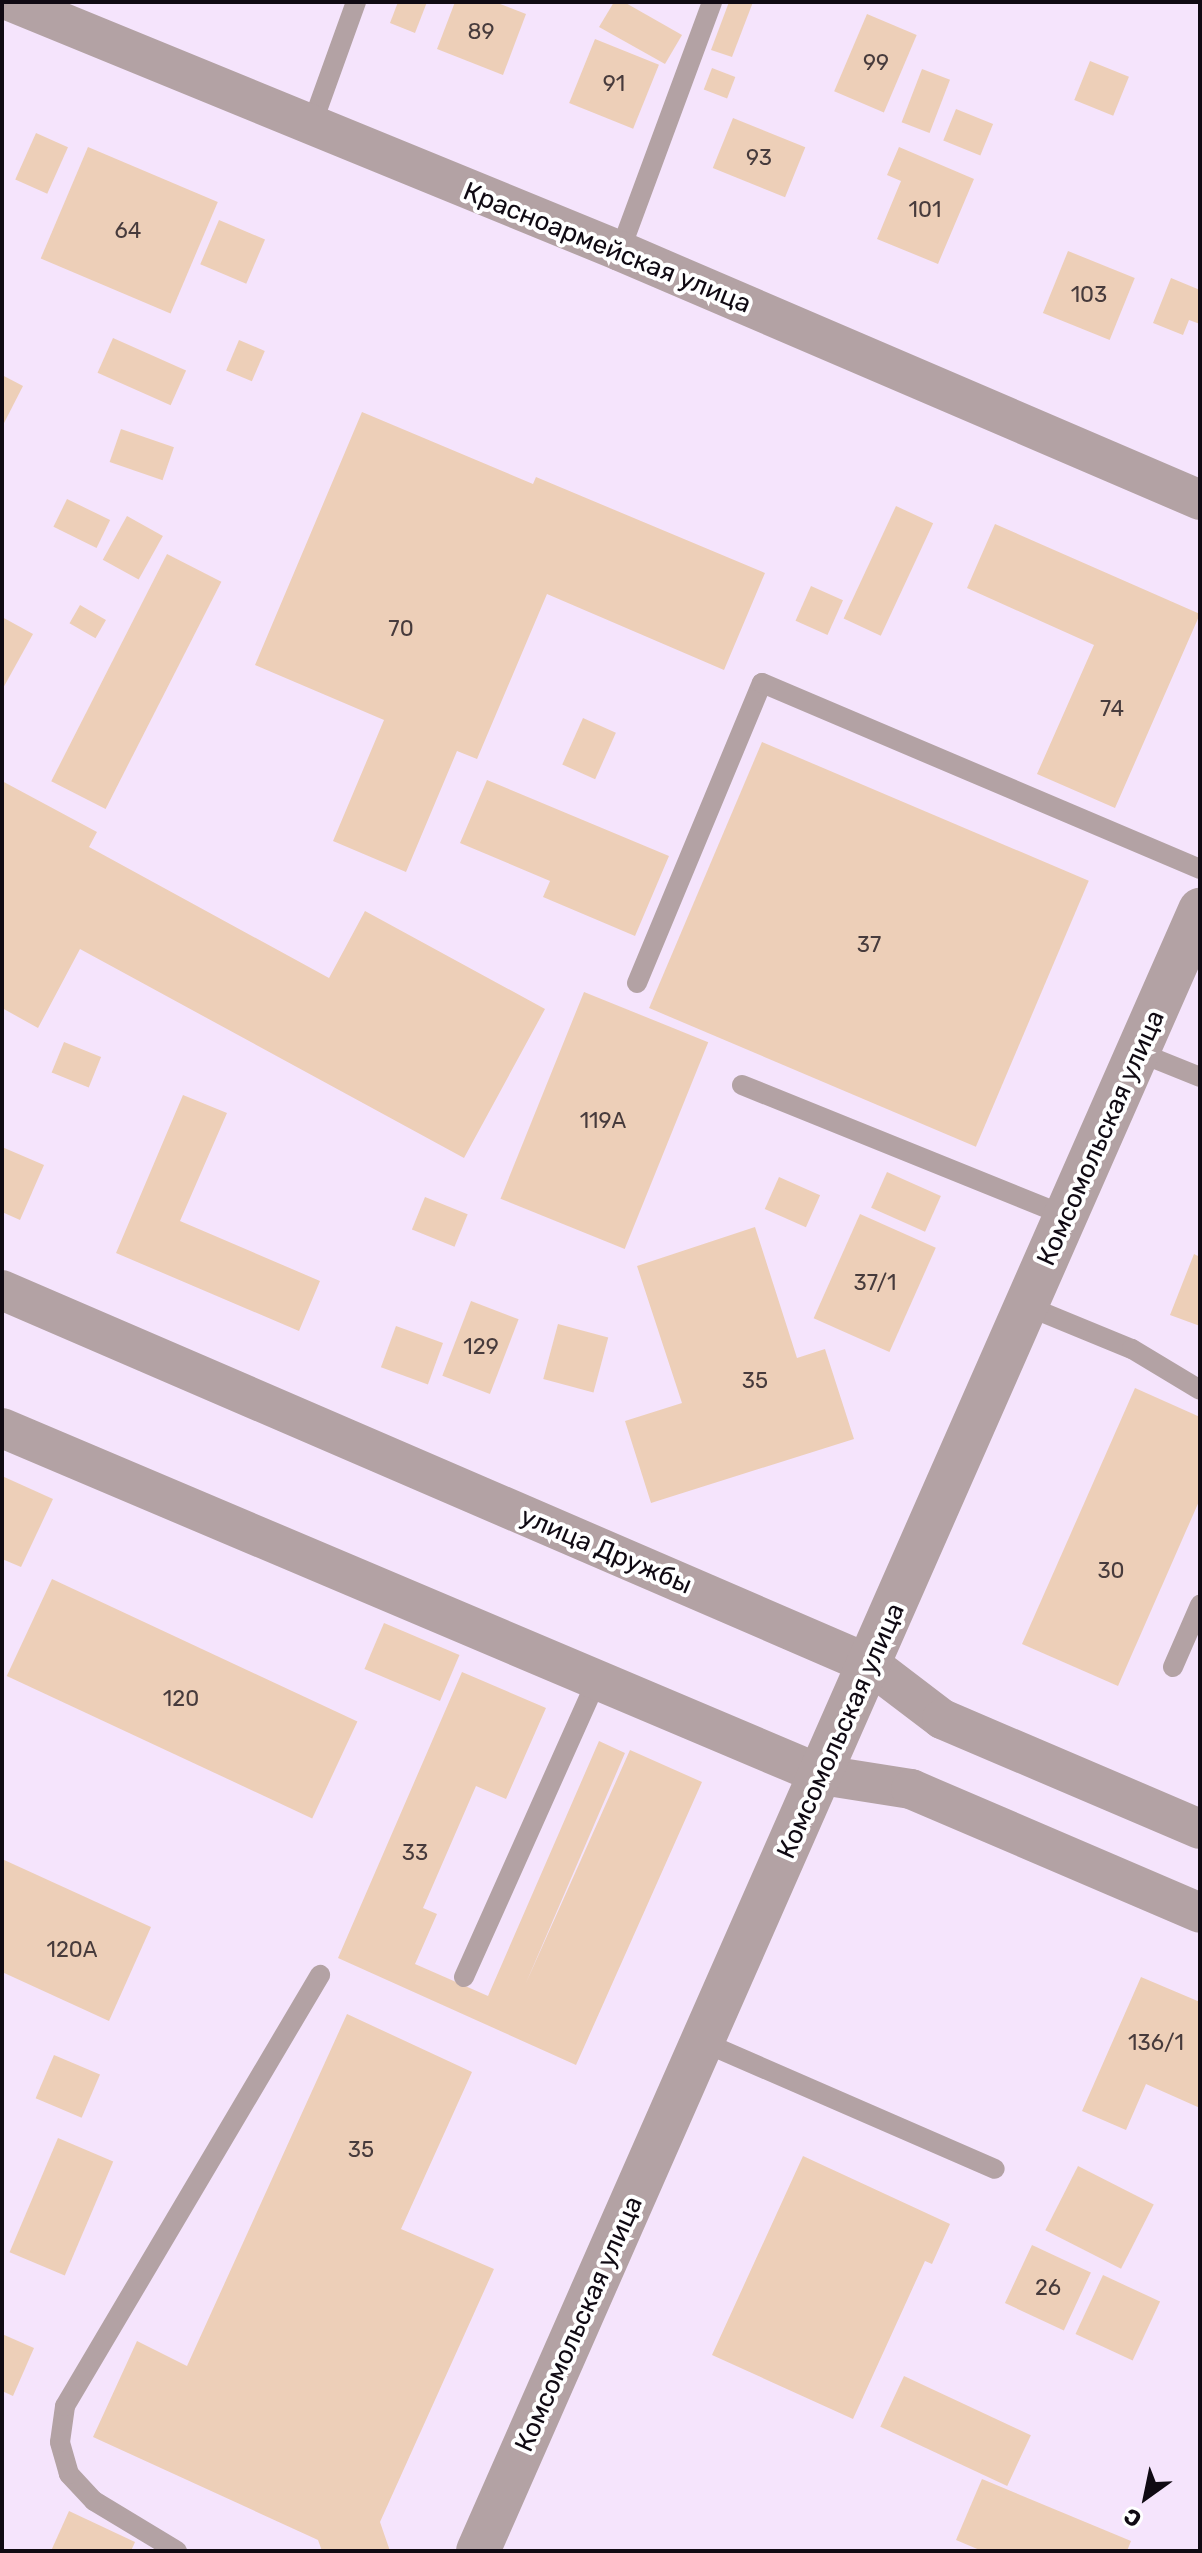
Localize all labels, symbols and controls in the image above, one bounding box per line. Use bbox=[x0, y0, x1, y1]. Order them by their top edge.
house number: 89 bbox=[467, 19, 495, 45]
house number: 99 bbox=[863, 50, 889, 76]
house number: 91 bbox=[603, 71, 625, 97]
house number: 93 bbox=[746, 145, 772, 171]
street label: Красноармейская улица bbox=[459, 176, 755, 320]
house number: 101 bbox=[909, 197, 941, 223]
house number: 64 bbox=[115, 218, 141, 244]
house number: 103 bbox=[1071, 282, 1107, 308]
house number: 70 bbox=[388, 616, 414, 642]
house number: 74 bbox=[1100, 696, 1124, 722]
house number: 37 bbox=[857, 932, 881, 958]
street label: Комсомольская улица bbox=[1031, 1005, 1171, 1271]
house number: 119А bbox=[580, 1108, 626, 1134]
house number: 37/1 bbox=[853, 1270, 897, 1296]
house number: 129 bbox=[463, 1334, 499, 1360]
house number: 35 bbox=[742, 1368, 768, 1394]
street label: улица Дружбы bbox=[516, 1501, 696, 1601]
house number: 30 bbox=[1097, 1558, 1125, 1584]
street label: Комсомольская улица bbox=[771, 1598, 911, 1864]
house number: 120 bbox=[163, 1686, 199, 1712]
house number: 33 bbox=[402, 1840, 428, 1866]
house number: 120А bbox=[46, 1937, 98, 1963]
house number: 136/1 bbox=[1128, 2030, 1184, 2056]
house number: 35 bbox=[348, 2137, 374, 2163]
street label: Комсомольская улица bbox=[509, 2191, 649, 2457]
house number: 26 bbox=[1035, 2275, 1061, 2301]
north arrow bbox=[1106, 2457, 1186, 2537]
text: С bbox=[1119, 2502, 1146, 2533]

